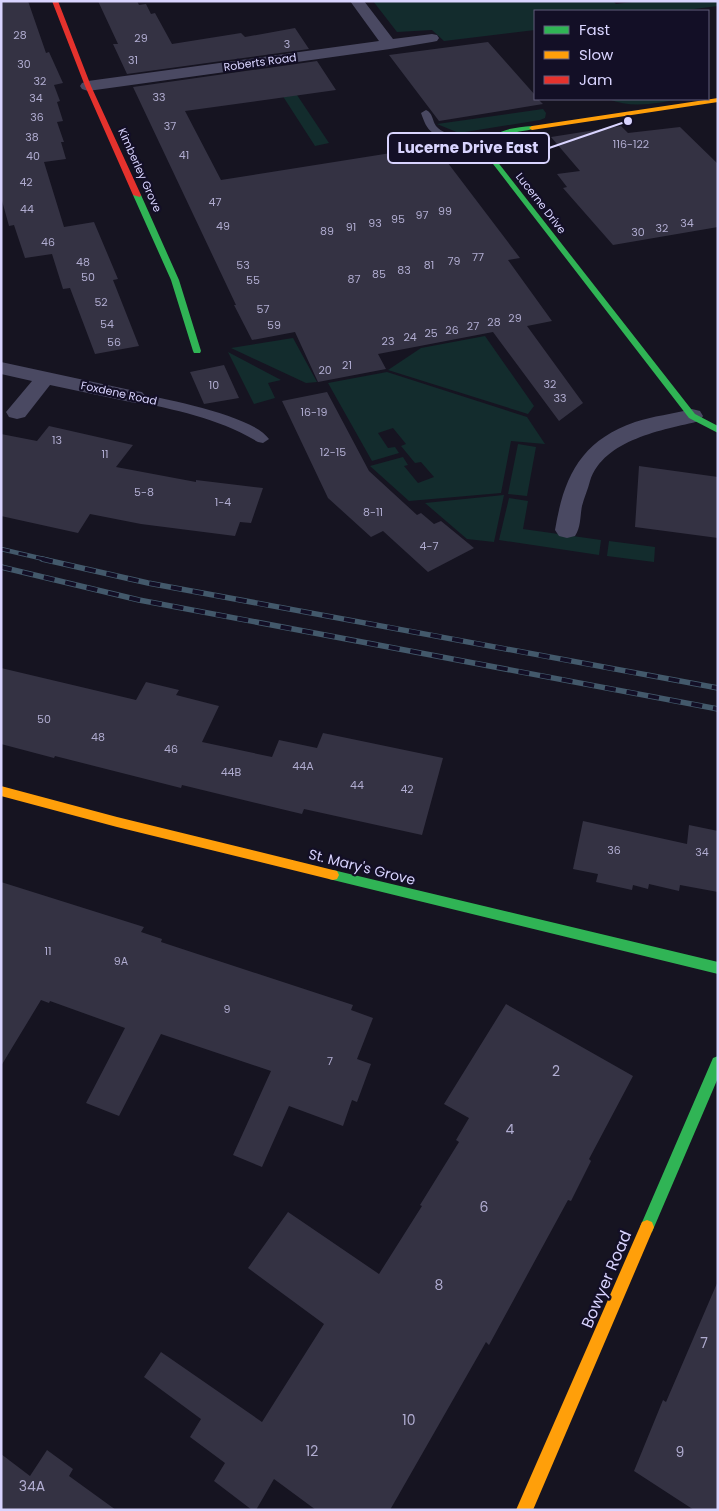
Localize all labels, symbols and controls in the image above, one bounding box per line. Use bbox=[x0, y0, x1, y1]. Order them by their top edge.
legend bbox=[534, 10, 709, 100]
text: Fast bbox=[579, 19, 610, 40]
house number: 28 bbox=[13, 27, 27, 43]
house number: 29 bbox=[134, 30, 148, 46]
house number: 3 bbox=[284, 36, 290, 52]
text: Slow bbox=[579, 44, 614, 65]
street label: Roberts Road bbox=[223, 49, 297, 75]
house number: 31 bbox=[128, 52, 138, 68]
house number: 30 bbox=[17, 56, 31, 72]
text: Jam bbox=[579, 69, 613, 90]
house number: 32 bbox=[34, 73, 46, 89]
house number: 33 bbox=[153, 89, 165, 105]
house number: 34 bbox=[29, 90, 43, 106]
house number: 36 bbox=[30, 109, 44, 125]
house number: 37 bbox=[164, 118, 176, 134]
street label: Kimberley Grove bbox=[114, 125, 166, 215]
house number: 38 bbox=[25, 129, 39, 145]
callout: Lucerne Drive East bbox=[388, 133, 549, 163]
house number: 116-122 bbox=[613, 136, 649, 152]
text: Lucerne Drive East bbox=[398, 137, 538, 158]
house number: 41 bbox=[179, 147, 189, 163]
house number: 40 bbox=[26, 148, 40, 164]
street label: Lucerne Drive bbox=[512, 169, 570, 237]
house number: 42 bbox=[19, 174, 33, 190]
house number: 47 bbox=[209, 194, 221, 210]
house number: 44 bbox=[20, 201, 34, 217]
house number: 99 bbox=[438, 203, 452, 219]
house number: 97 bbox=[416, 207, 428, 223]
house number: 95 bbox=[391, 211, 405, 227]
house number: 93 bbox=[368, 215, 382, 231]
house number: 34 bbox=[680, 215, 694, 231]
house number: 49 bbox=[216, 218, 230, 234]
house number: 91 bbox=[346, 219, 356, 235]
house number: 32 bbox=[656, 220, 668, 236]
house number: 89 bbox=[320, 223, 334, 239]
house number: 30 bbox=[631, 224, 645, 240]
house number: 46 bbox=[41, 234, 55, 250]
house number: 77 bbox=[472, 249, 484, 265]
house number: 79 bbox=[448, 253, 461, 269]
house number: 48 bbox=[76, 254, 90, 270]
house number: 53 bbox=[236, 257, 250, 273]
house number: 81 bbox=[424, 257, 434, 273]
house number: 83 bbox=[397, 262, 411, 278]
house number: 85 bbox=[372, 266, 386, 282]
house number: 50 bbox=[81, 269, 95, 285]
house number: 87 bbox=[348, 271, 360, 287]
house number: 55 bbox=[246, 272, 260, 288]
house number: 52 bbox=[94, 294, 108, 310]
house number: 57 bbox=[257, 301, 269, 317]
house number: 29 bbox=[508, 310, 522, 326]
house number: 28 bbox=[487, 314, 501, 330]
house number: 54 bbox=[100, 316, 114, 332]
house number: 59 bbox=[267, 317, 281, 333]
house number: 27 bbox=[467, 318, 479, 334]
house number: 26 bbox=[445, 322, 459, 338]
house number: 25 bbox=[424, 325, 438, 341]
house number: 24 bbox=[403, 329, 417, 345]
house number: 23 bbox=[382, 333, 394, 349]
house number: 56 bbox=[107, 334, 121, 350]
house number: 21 bbox=[342, 357, 352, 373]
house number: 20 bbox=[318, 362, 332, 378]
house number: 32 bbox=[544, 376, 556, 392]
street label: Foxdene Road bbox=[79, 377, 159, 409]
house number: 10 bbox=[209, 377, 219, 393]
house number: 33 bbox=[554, 390, 566, 406]
house number: 16-19 bbox=[300, 404, 328, 420]
house number: 13 bbox=[52, 432, 62, 448]
house number: 12-15 bbox=[320, 444, 346, 460]
house number: 11 bbox=[101, 446, 109, 462]
house number: 5-8 bbox=[134, 484, 154, 500]
house number: 1-4 bbox=[215, 494, 231, 510]
house number: 8-11 bbox=[363, 504, 383, 520]
house number: 4-7 bbox=[420, 538, 439, 554]
house number: 50 bbox=[37, 711, 51, 727]
house number: 48 bbox=[91, 729, 105, 745]
house number: 46 bbox=[164, 741, 178, 757]
house number: 44A bbox=[292, 758, 314, 774]
house number: 44B bbox=[221, 764, 242, 780]
house number: 44 bbox=[350, 777, 364, 793]
house number: 42 bbox=[400, 781, 414, 797]
house number: 36 bbox=[607, 842, 621, 858]
street label: St. Mary's Grove bbox=[306, 844, 418, 890]
house number: 34 bbox=[695, 844, 709, 860]
house number: 11 bbox=[44, 943, 52, 959]
house number: 9A bbox=[114, 953, 129, 969]
house number: 9 bbox=[224, 1001, 231, 1017]
house number: 7 bbox=[327, 1053, 333, 1069]
house number: 2 bbox=[552, 1061, 560, 1081]
house number: 4 bbox=[506, 1119, 515, 1139]
house number: 6 bbox=[480, 1197, 489, 1217]
street label: Bowyer Road bbox=[576, 1227, 637, 1332]
house number: 8 bbox=[435, 1275, 444, 1295]
house number: 7 bbox=[700, 1333, 708, 1353]
house number: 10 bbox=[402, 1410, 416, 1430]
house number: 12 bbox=[306, 1441, 318, 1461]
house number: 9 bbox=[676, 1442, 684, 1462]
house number: 34A bbox=[19, 1476, 45, 1496]

